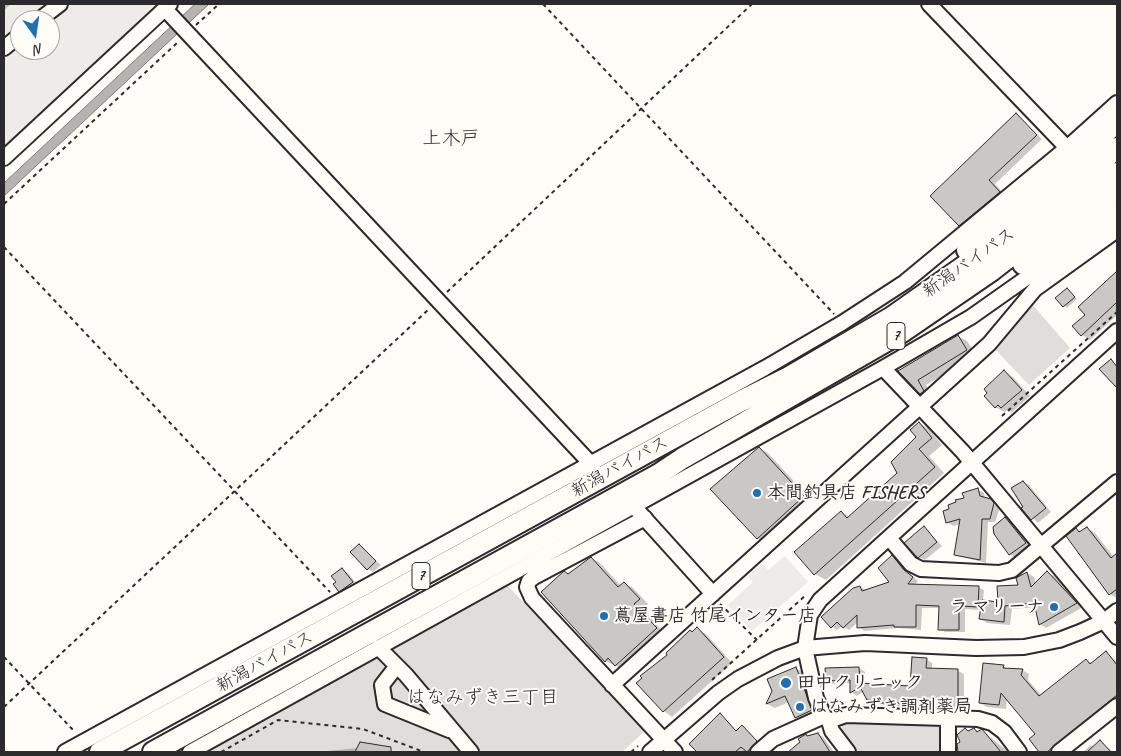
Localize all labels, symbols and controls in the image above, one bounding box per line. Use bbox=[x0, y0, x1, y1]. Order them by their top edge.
north arrow bbox=[10, 10, 60, 60]
text: N bbox=[32, 40, 45, 58]
district label: 上木戸 bbox=[423, 128, 479, 150]
street label: 新潟バイパス bbox=[919, 223, 1019, 303]
road number: 7 bbox=[887, 322, 905, 350]
street label: 新潟バイパス bbox=[568, 431, 672, 503]
place label: 本間釣具店 FISHERS bbox=[767, 482, 925, 504]
marker: 本間釣具店 FISHERS bbox=[751, 487, 763, 499]
road number: 7 bbox=[412, 562, 430, 590]
place label: ラ マリーナ bbox=[950, 596, 1044, 618]
marker: ラ マリーナ bbox=[1048, 601, 1060, 613]
place label: 蔦屋書店 竹尾インター店 bbox=[614, 605, 816, 627]
marker: 蔦屋書店 竹尾インター店 bbox=[598, 610, 610, 622]
street label: 新潟バイパス bbox=[213, 626, 317, 698]
place label: 田中クリニック bbox=[797, 672, 923, 694]
marker: 田中クリニック bbox=[779, 676, 793, 690]
district label: はなみずき三丁目 bbox=[407, 687, 559, 709]
place label: はなみずき調剤薬局 bbox=[810, 696, 972, 718]
marker: はなみずき調剤薬局 bbox=[794, 701, 806, 713]

